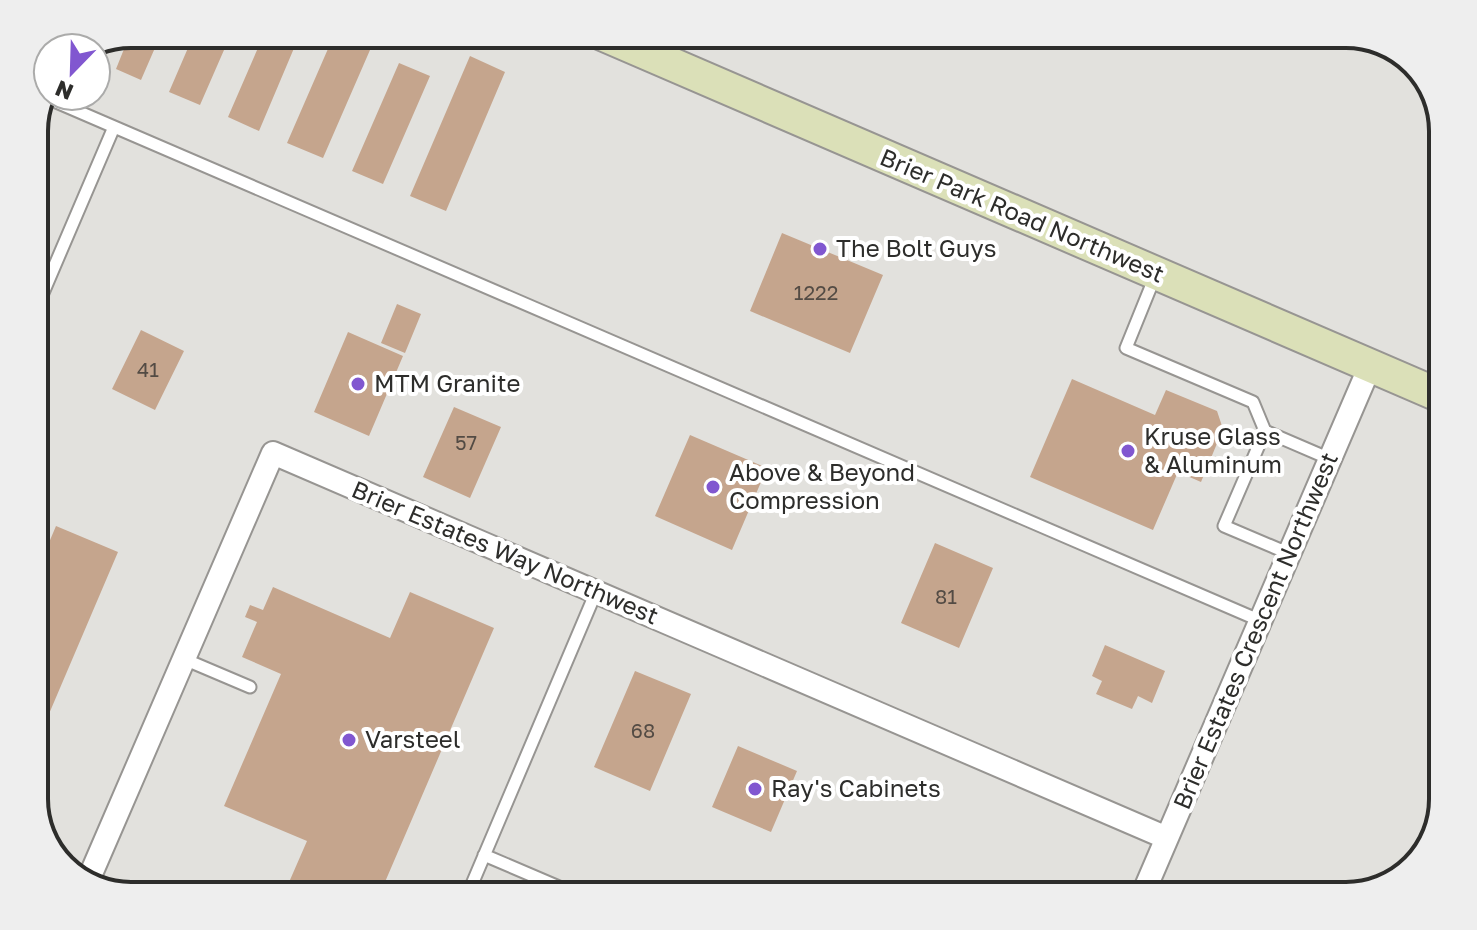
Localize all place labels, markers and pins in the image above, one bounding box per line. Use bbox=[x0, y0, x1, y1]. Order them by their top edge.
place label: The Bolt Guys bbox=[836, 233, 996, 262]
marker: The Bolt Guys bbox=[811, 240, 829, 258]
place label: MTM Granite bbox=[374, 368, 520, 397]
marker: MTM Granite bbox=[349, 375, 367, 393]
place label: Kruse Glass & Aluminum bbox=[1144, 421, 1282, 478]
marker: Kruse Glass & Aluminum bbox=[1119, 442, 1137, 460]
place label: Above & Beyond Compression bbox=[729, 457, 915, 514]
marker: Above & Beyond Compression bbox=[704, 478, 722, 496]
place label: Varsteel bbox=[365, 724, 460, 753]
marker: Varsteel bbox=[340, 731, 358, 749]
place label: Ray's Cabinets bbox=[771, 773, 941, 802]
marker: Ray's Cabinets bbox=[746, 780, 764, 798]

